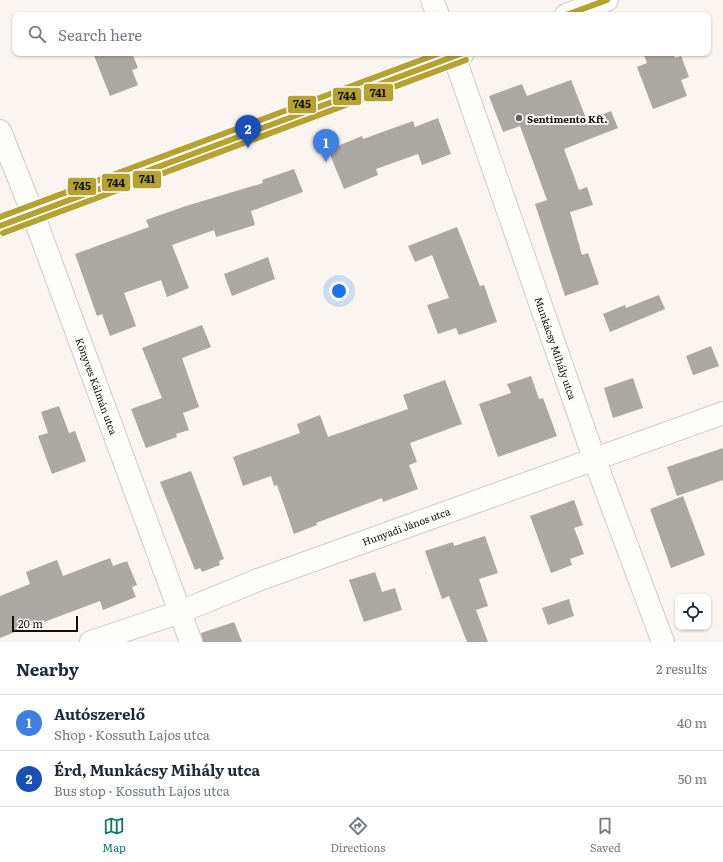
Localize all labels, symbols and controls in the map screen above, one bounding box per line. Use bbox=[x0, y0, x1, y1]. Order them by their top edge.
search box bbox=[12, 12, 711, 56]
icon: search bbox=[26, 23, 48, 45]
text: Search here bbox=[58, 23, 142, 46]
line badge: 741 bbox=[363, 83, 394, 102]
text: 741 bbox=[370, 84, 387, 100]
line badge: 744 bbox=[332, 87, 362, 106]
text: 744 bbox=[338, 87, 357, 103]
line badge: 745 bbox=[287, 95, 317, 114]
text: 745 bbox=[293, 95, 311, 111]
place label: Sentimento Kft. bbox=[527, 111, 607, 126]
marker: Sentimento Kft. bbox=[514, 113, 524, 123]
pin: 2 bbox=[235, 115, 261, 148]
pin: 1 bbox=[313, 129, 339, 162]
line badge: 741 bbox=[132, 170, 162, 189]
text: 741 bbox=[139, 170, 156, 186]
line badge: 744 bbox=[101, 173, 131, 192]
text: 744 bbox=[107, 174, 126, 190]
line badge: 745 bbox=[67, 177, 97, 196]
text: 745 bbox=[73, 177, 91, 193]
your location bbox=[329, 281, 349, 301]
street label: Munkácsy Mihály utca bbox=[531, 295, 581, 402]
street label: Könyves Kálmán utca bbox=[72, 335, 122, 437]
street label: Hunyadi János utca bbox=[360, 503, 453, 549]
map controls bbox=[675, 594, 711, 630]
button: locate bbox=[675, 594, 711, 630]
scale bar bbox=[12, 614, 78, 633]
text: 20 m bbox=[18, 615, 43, 631]
text: Nearby bbox=[16, 656, 79, 681]
text: 2 results bbox=[656, 659, 707, 678]
text: Autószerelő bbox=[54, 702, 145, 725]
text: 1 bbox=[26, 713, 32, 732]
text: 40 m bbox=[677, 713, 707, 732]
text: Shop · Kossuth Lajos utca bbox=[54, 725, 210, 744]
text: Érd, Munkácsy Mihály utca bbox=[54, 758, 260, 781]
text: 2 bbox=[26, 769, 32, 788]
text: 50 m bbox=[678, 769, 707, 788]
text: Bus stop · Kossuth Lajos utca bbox=[54, 781, 230, 800]
tab: Map bbox=[102, 815, 126, 855]
tab: Directions bbox=[330, 815, 385, 855]
tab: Saved bbox=[590, 815, 621, 855]

